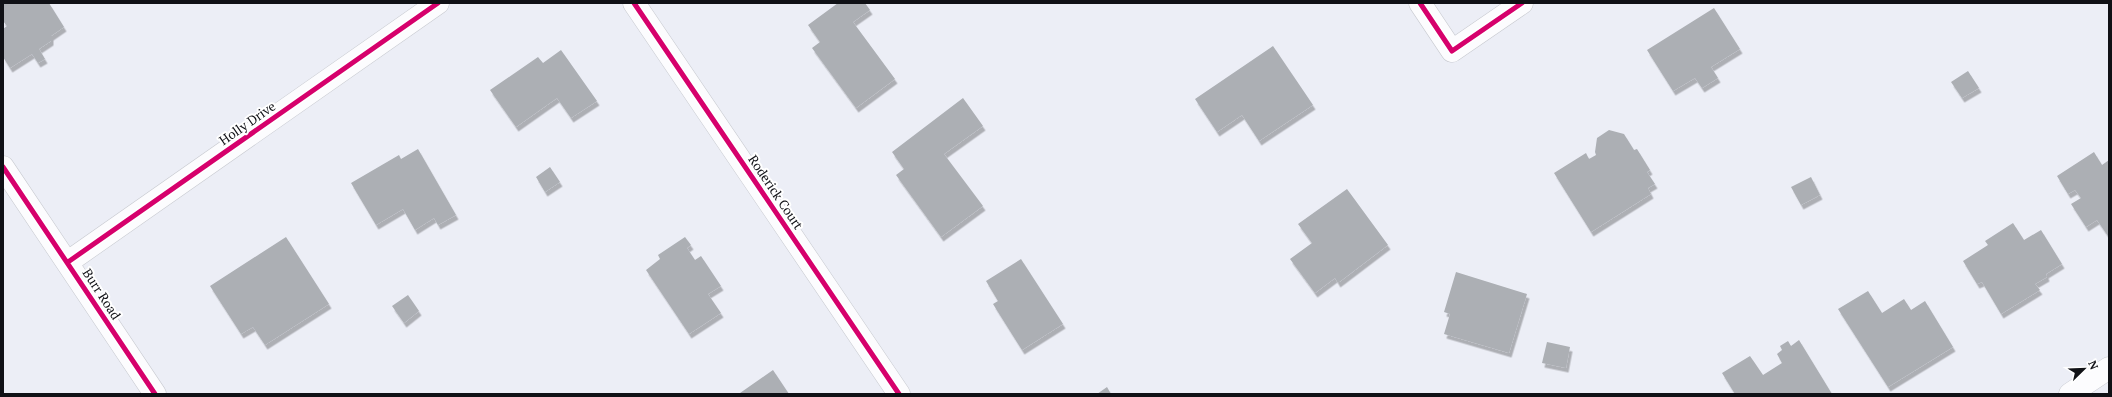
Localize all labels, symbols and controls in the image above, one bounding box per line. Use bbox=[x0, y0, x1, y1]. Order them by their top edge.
street label: Holly Drive bbox=[215, 97, 279, 149]
street label: Roderick Court bbox=[744, 151, 808, 233]
street label: Burr Road bbox=[79, 265, 125, 323]
north arrow bbox=[2064, 349, 2104, 389]
text: N bbox=[2085, 359, 2102, 372]

